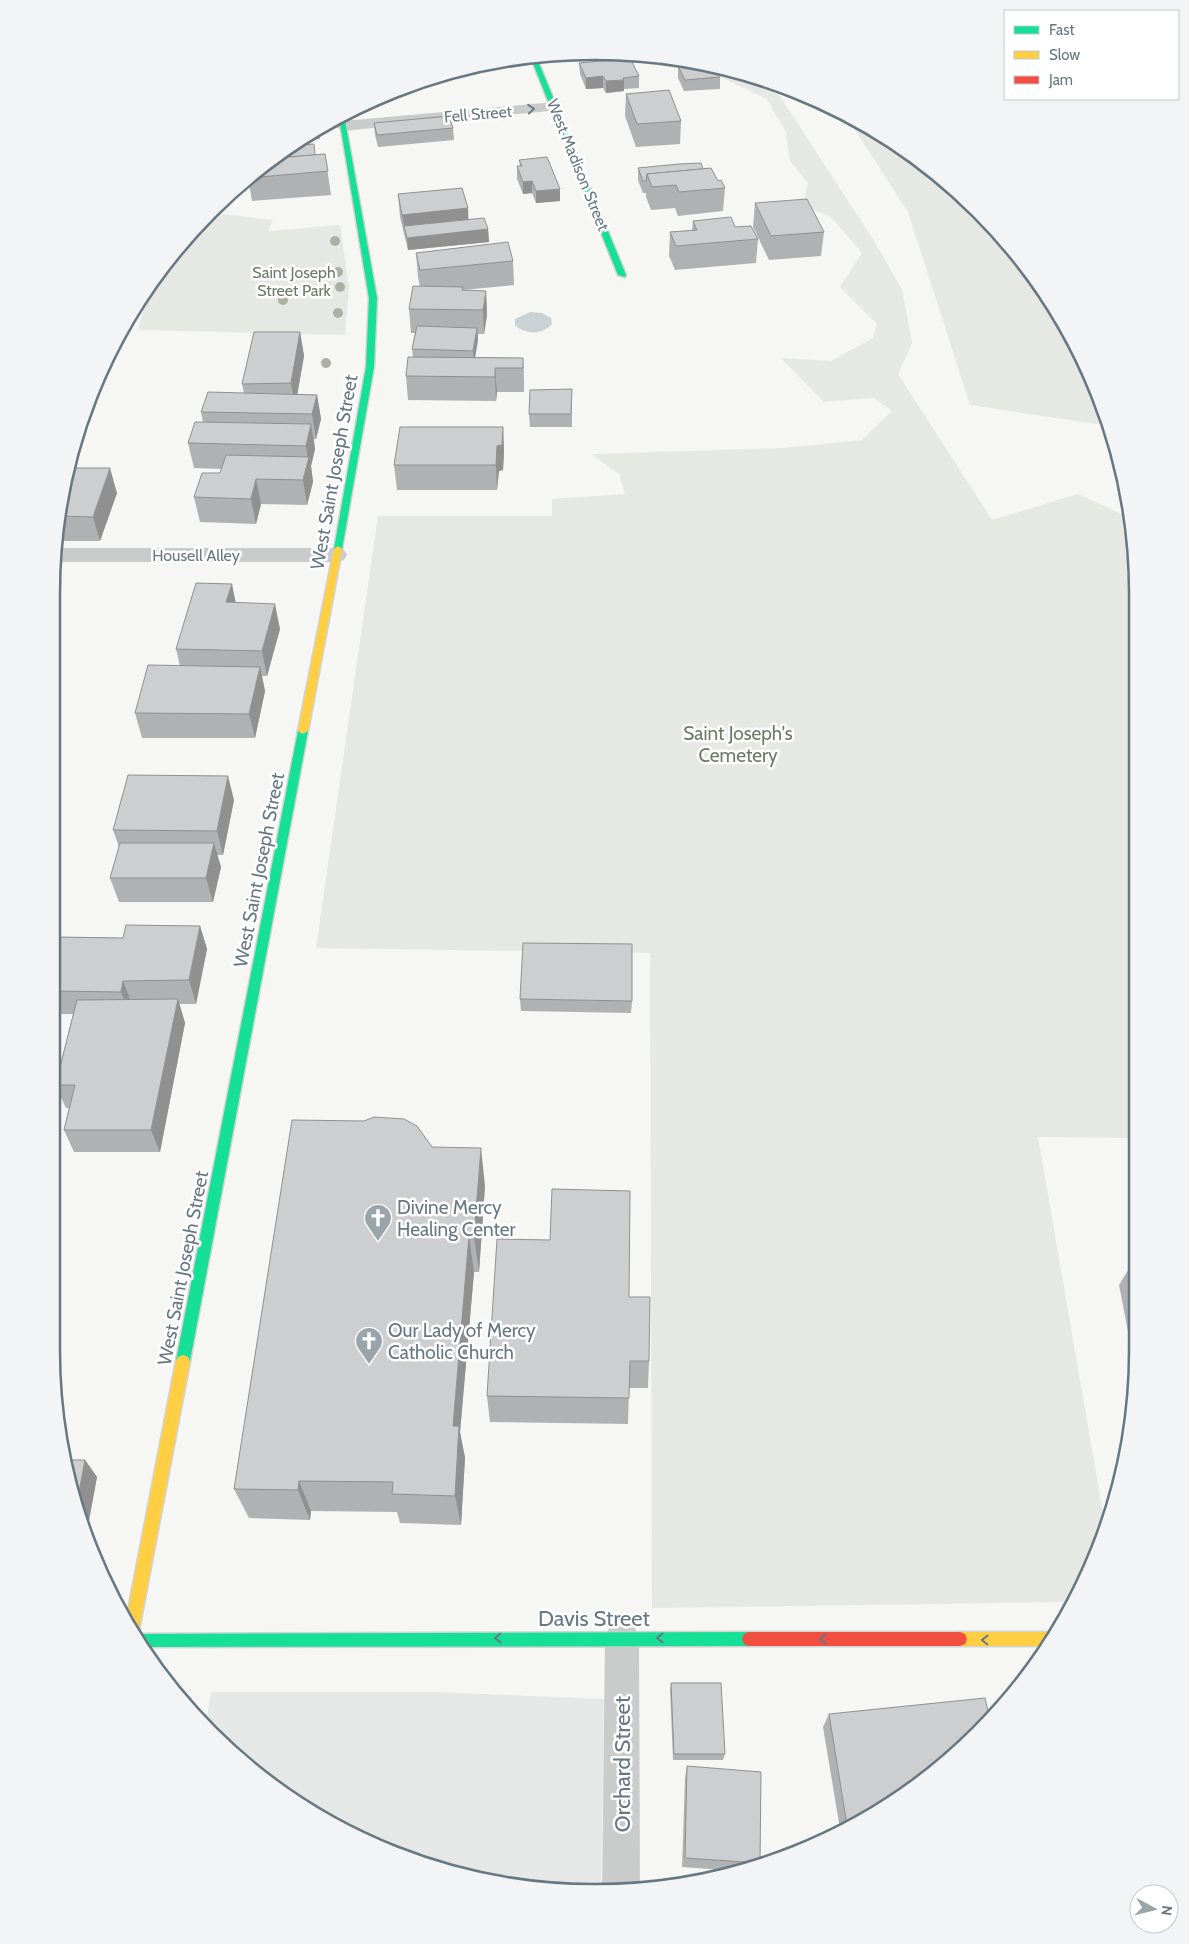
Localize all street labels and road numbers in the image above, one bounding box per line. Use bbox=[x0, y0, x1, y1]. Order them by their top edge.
street label: West Madison Street bbox=[543, 96, 613, 234]
street label: Fell Street bbox=[443, 102, 513, 126]
street label: West Saint Joseph Street bbox=[306, 372, 363, 571]
street label: Housell Alley bbox=[152, 546, 240, 565]
street label: West Saint Joseph Street bbox=[229, 770, 289, 969]
street label: West Saint Joseph Street bbox=[153, 1168, 213, 1367]
street label: Davis Street bbox=[538, 1605, 651, 1632]
street label: Orchard Street bbox=[609, 1695, 636, 1832]

